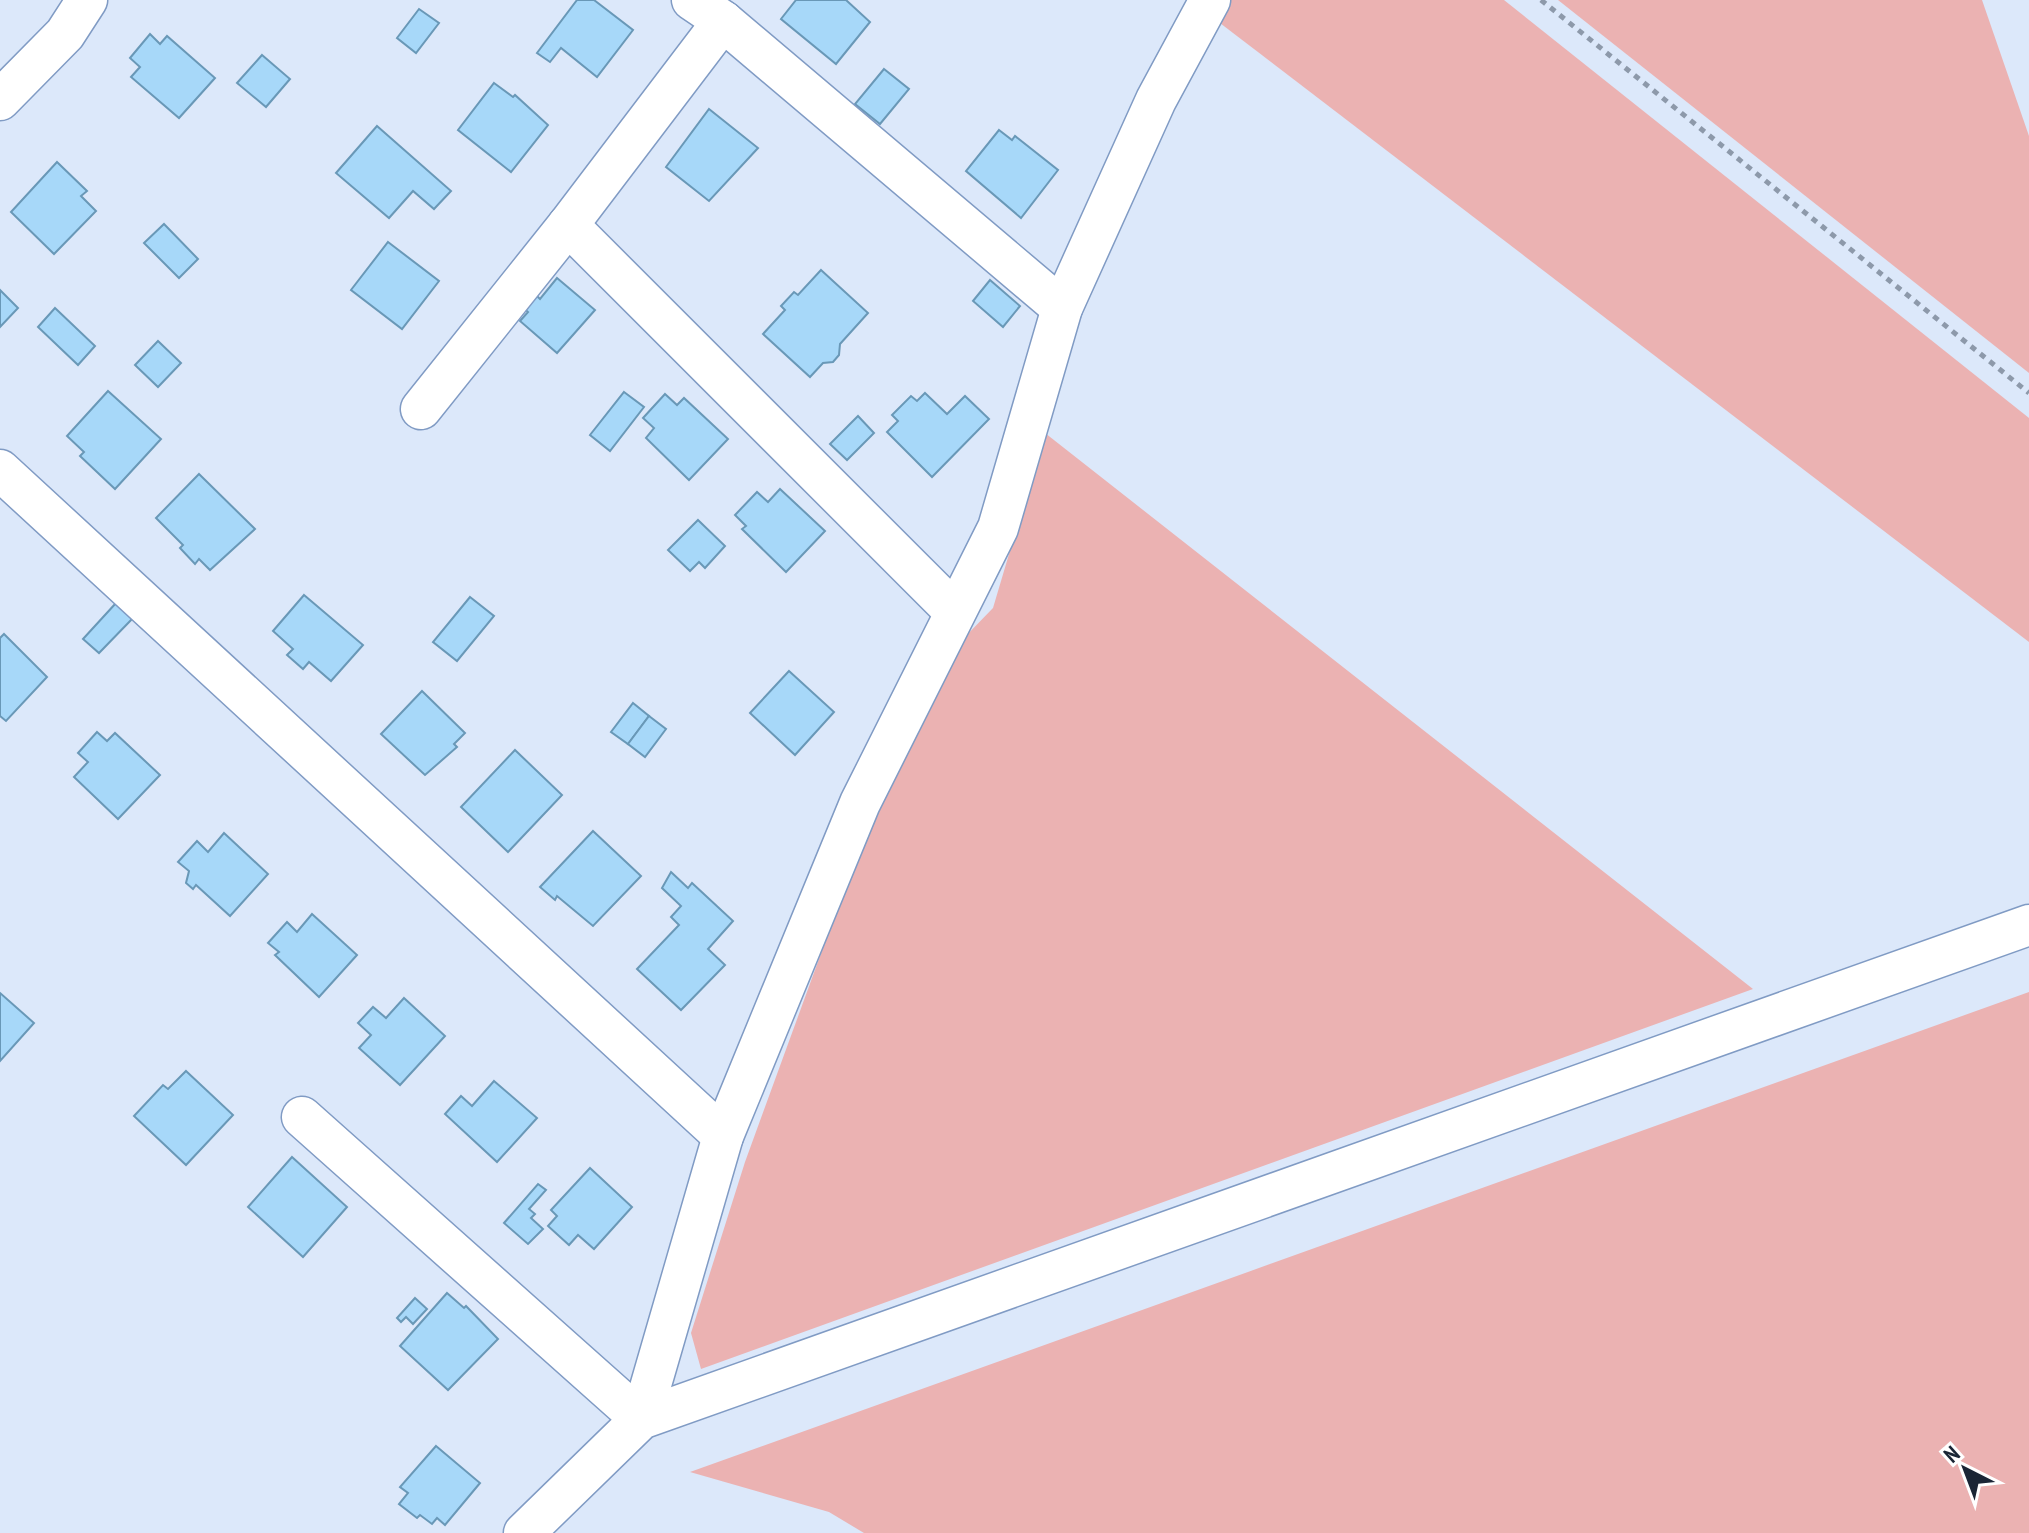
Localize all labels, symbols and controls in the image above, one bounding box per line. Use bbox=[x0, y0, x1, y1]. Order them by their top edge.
north arrow bbox=[1925, 1429, 2005, 1509]
text: N bbox=[1938, 1440, 1965, 1469]

